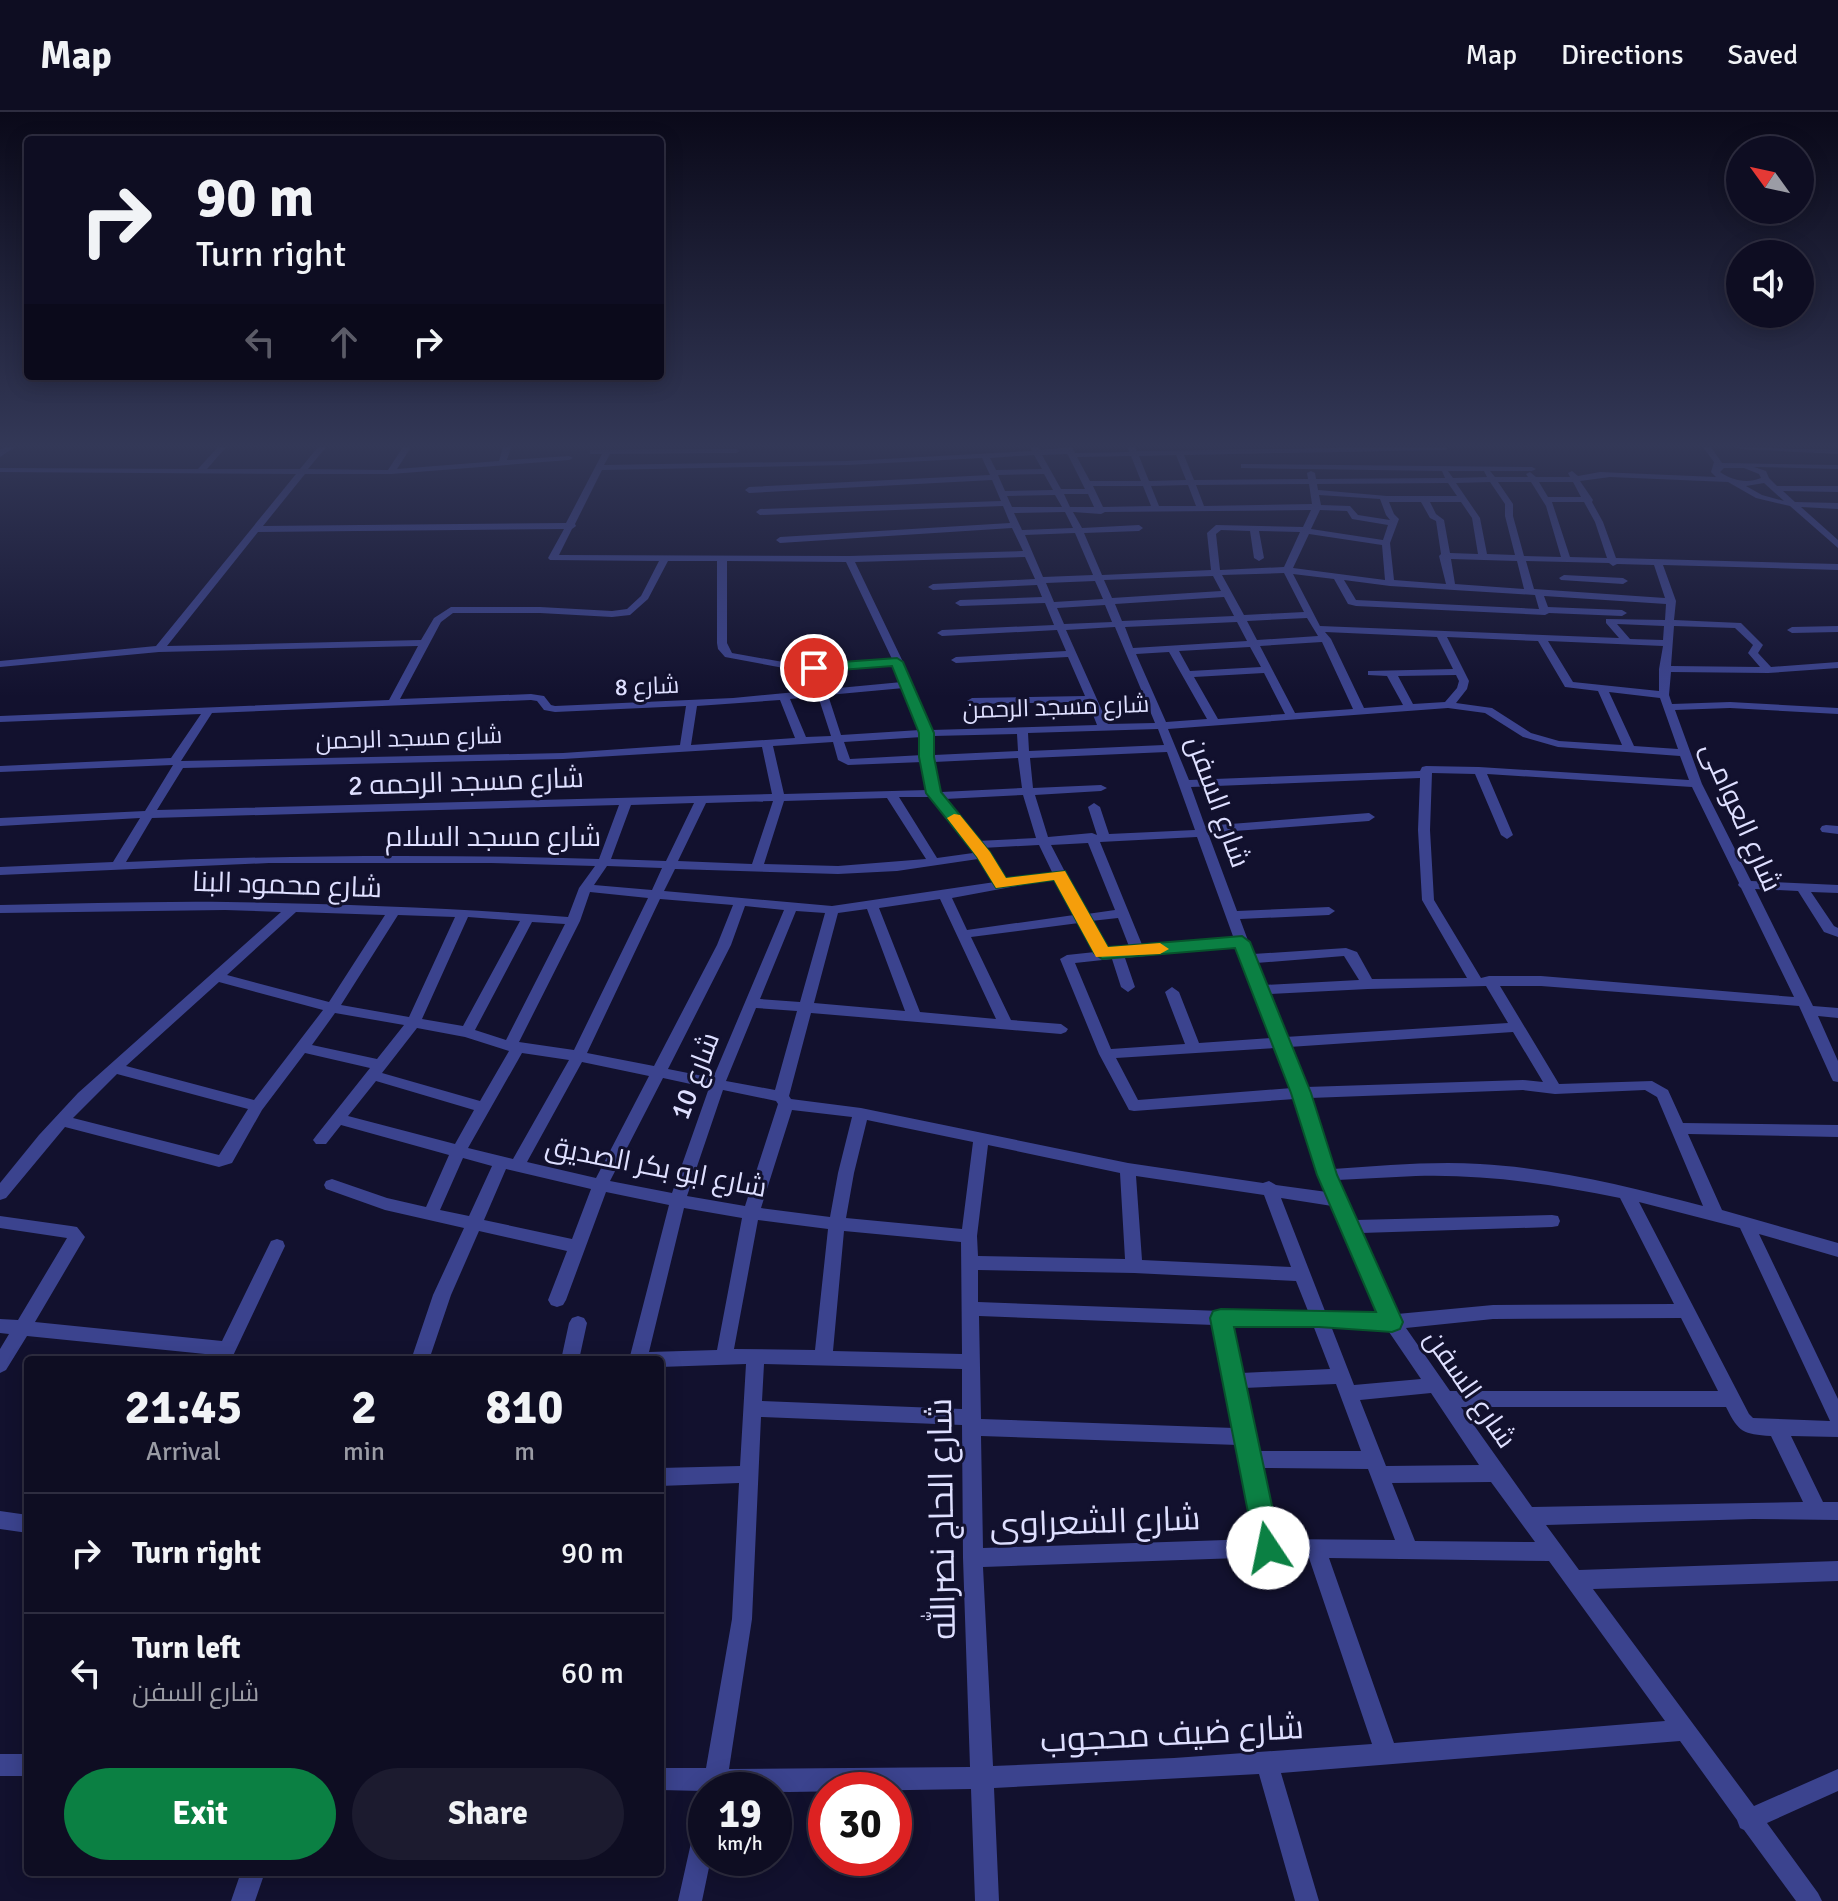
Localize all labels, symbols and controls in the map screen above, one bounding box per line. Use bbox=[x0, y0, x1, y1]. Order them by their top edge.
text: Map bbox=[40, 32, 112, 79]
text: Map bbox=[1465, 38, 1517, 72]
text: Directions bbox=[1561, 38, 1683, 72]
text: Saved bbox=[1727, 38, 1798, 72]
north arrow bbox=[1726, 136, 1814, 224]
map controls bbox=[1726, 136, 1814, 328]
text: 90 m bbox=[196, 163, 314, 232]
icon: right bbox=[64, 168, 168, 272]
text: Turn right bbox=[196, 232, 346, 277]
button: sound bbox=[1726, 240, 1814, 328]
icon: left bbox=[238, 320, 282, 364]
icon: ahead bbox=[322, 320, 366, 364]
icon: right bbox=[406, 320, 450, 364]
pin bbox=[780, 634, 848, 702]
icon: arrive bbox=[792, 646, 836, 690]
street label: شارع 8 bbox=[614, 670, 680, 703]
street label: شارع مسجد الرحمن bbox=[962, 689, 1150, 726]
street label: شارع مسجد الرحمن bbox=[315, 720, 503, 757]
street label: شارع السفن bbox=[1178, 732, 1257, 873]
street label: شارع العوامى bbox=[1692, 737, 1789, 897]
street label: شارع مسجد الرحمه 2 bbox=[347, 761, 585, 804]
street label: شارع مسجد السلام bbox=[385, 820, 601, 856]
street label: شارع محمود البنا bbox=[191, 865, 383, 906]
street label: شارع 10 bbox=[663, 1028, 728, 1125]
street label: شارع ابو بكر الصديق bbox=[542, 1129, 770, 1206]
street label: شارع السفن bbox=[1416, 1323, 1523, 1456]
text: 21:45 bbox=[125, 1378, 242, 1437]
text: 2 bbox=[351, 1378, 377, 1437]
text: 810 bbox=[486, 1378, 563, 1437]
street label: شارع الحاج نصرالله bbox=[917, 1398, 966, 1640]
text: Arrival bbox=[146, 1436, 221, 1468]
text: min bbox=[343, 1436, 385, 1468]
text: m bbox=[514, 1436, 535, 1468]
street label: شارع الشعراوى bbox=[989, 1497, 1201, 1548]
position arrow bbox=[1226, 1506, 1310, 1590]
icon: right bbox=[64, 1531, 108, 1575]
text: Turn right bbox=[132, 1535, 261, 1572]
text: 90 m bbox=[561, 1535, 624, 1572]
text: Turn left bbox=[132, 1630, 241, 1667]
icon: left bbox=[64, 1651, 108, 1695]
text: 60 m bbox=[561, 1655, 624, 1692]
text: شارع السفن bbox=[132, 1677, 259, 1709]
street label: شارع ضيف محجوب bbox=[1039, 1706, 1305, 1763]
button: Exit bbox=[64, 1768, 336, 1860]
button: Share bbox=[352, 1768, 624, 1860]
speed limit sign: 30 bbox=[808, 1772, 912, 1876]
text: 19 bbox=[718, 1789, 762, 1839]
text: km/h bbox=[717, 1831, 763, 1856]

